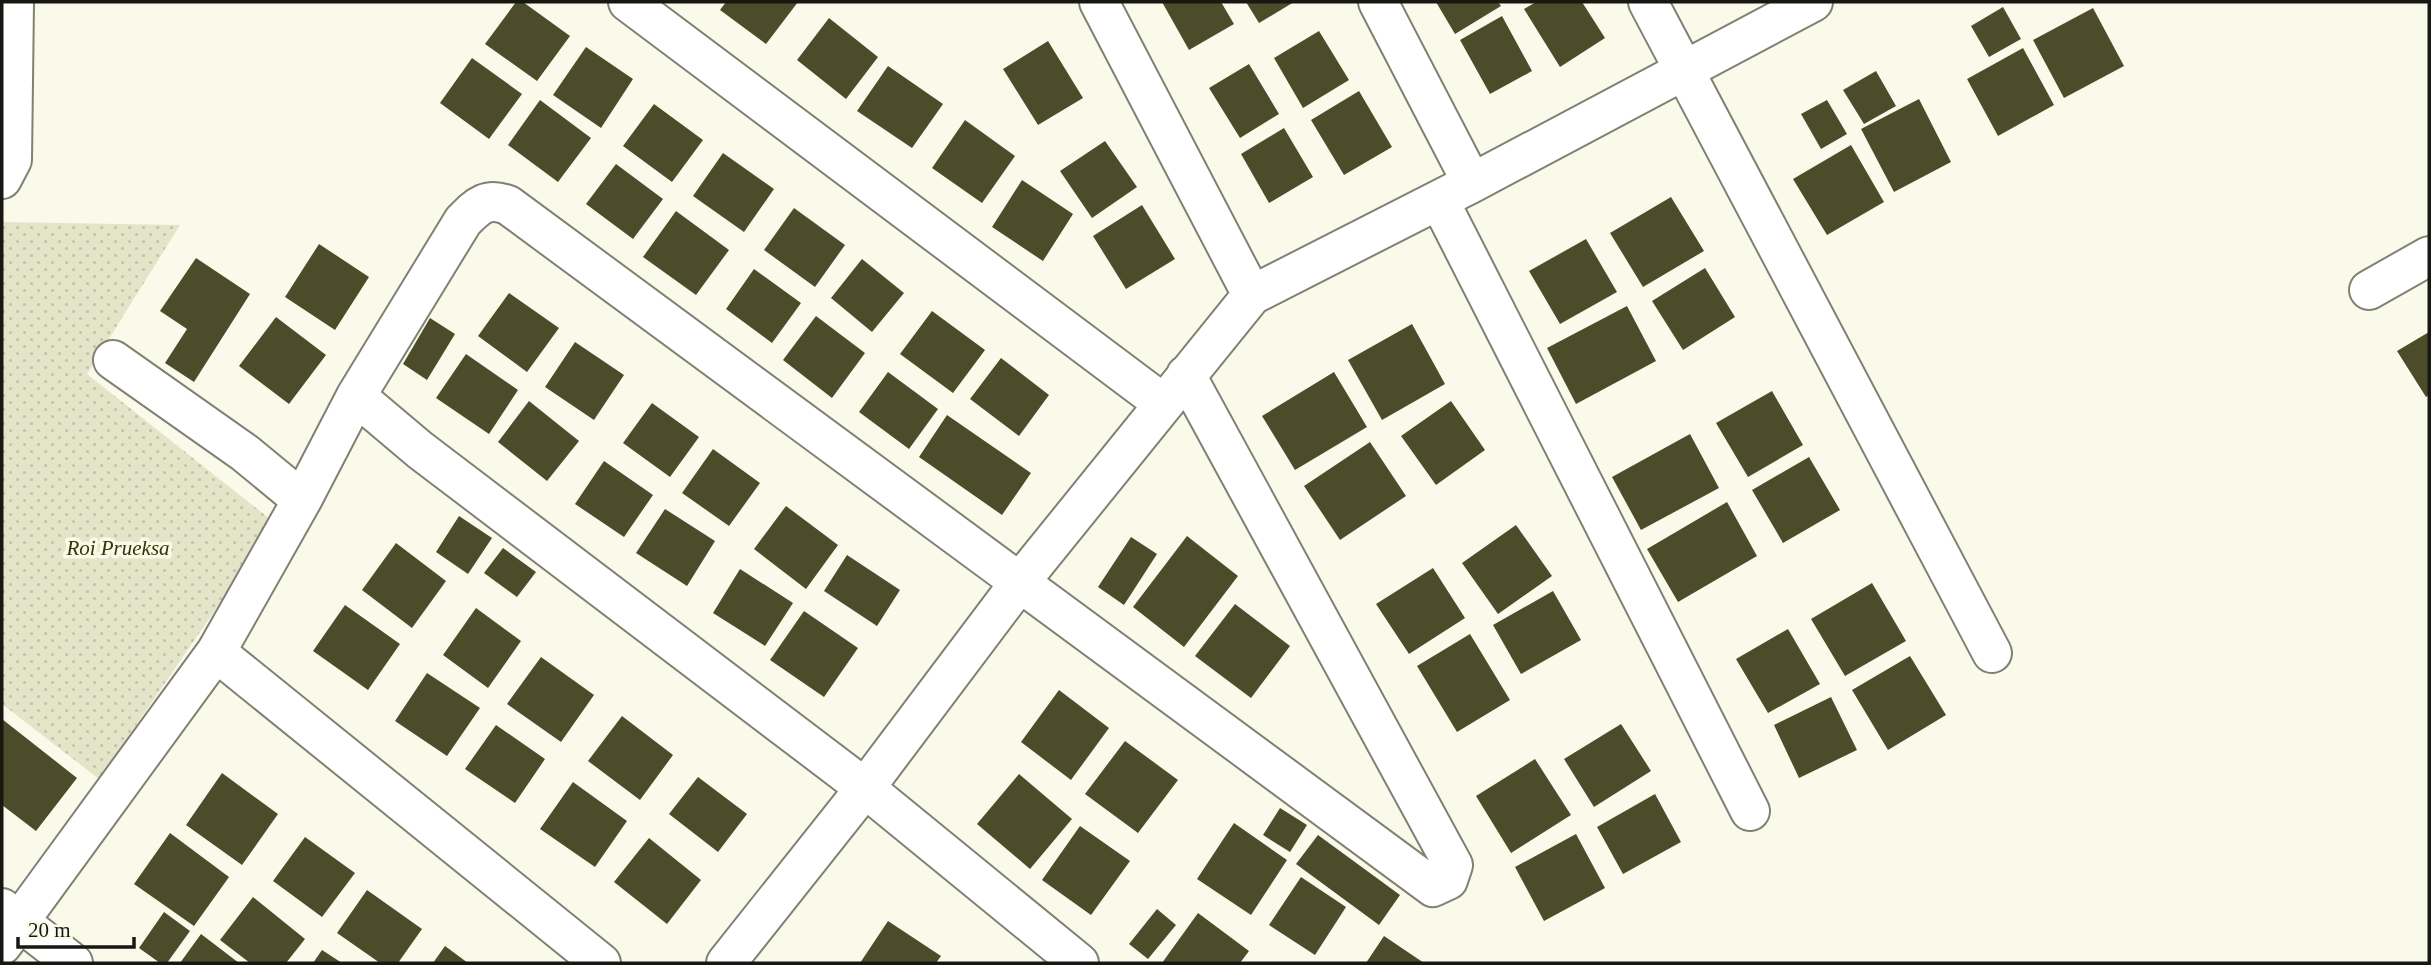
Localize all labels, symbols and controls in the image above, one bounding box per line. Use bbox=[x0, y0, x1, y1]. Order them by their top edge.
park label: Roi Prueksa bbox=[65, 536, 170, 560]
scale bar bbox=[18, 906, 133, 950]
text: 20 m bbox=[28, 918, 71, 942]

